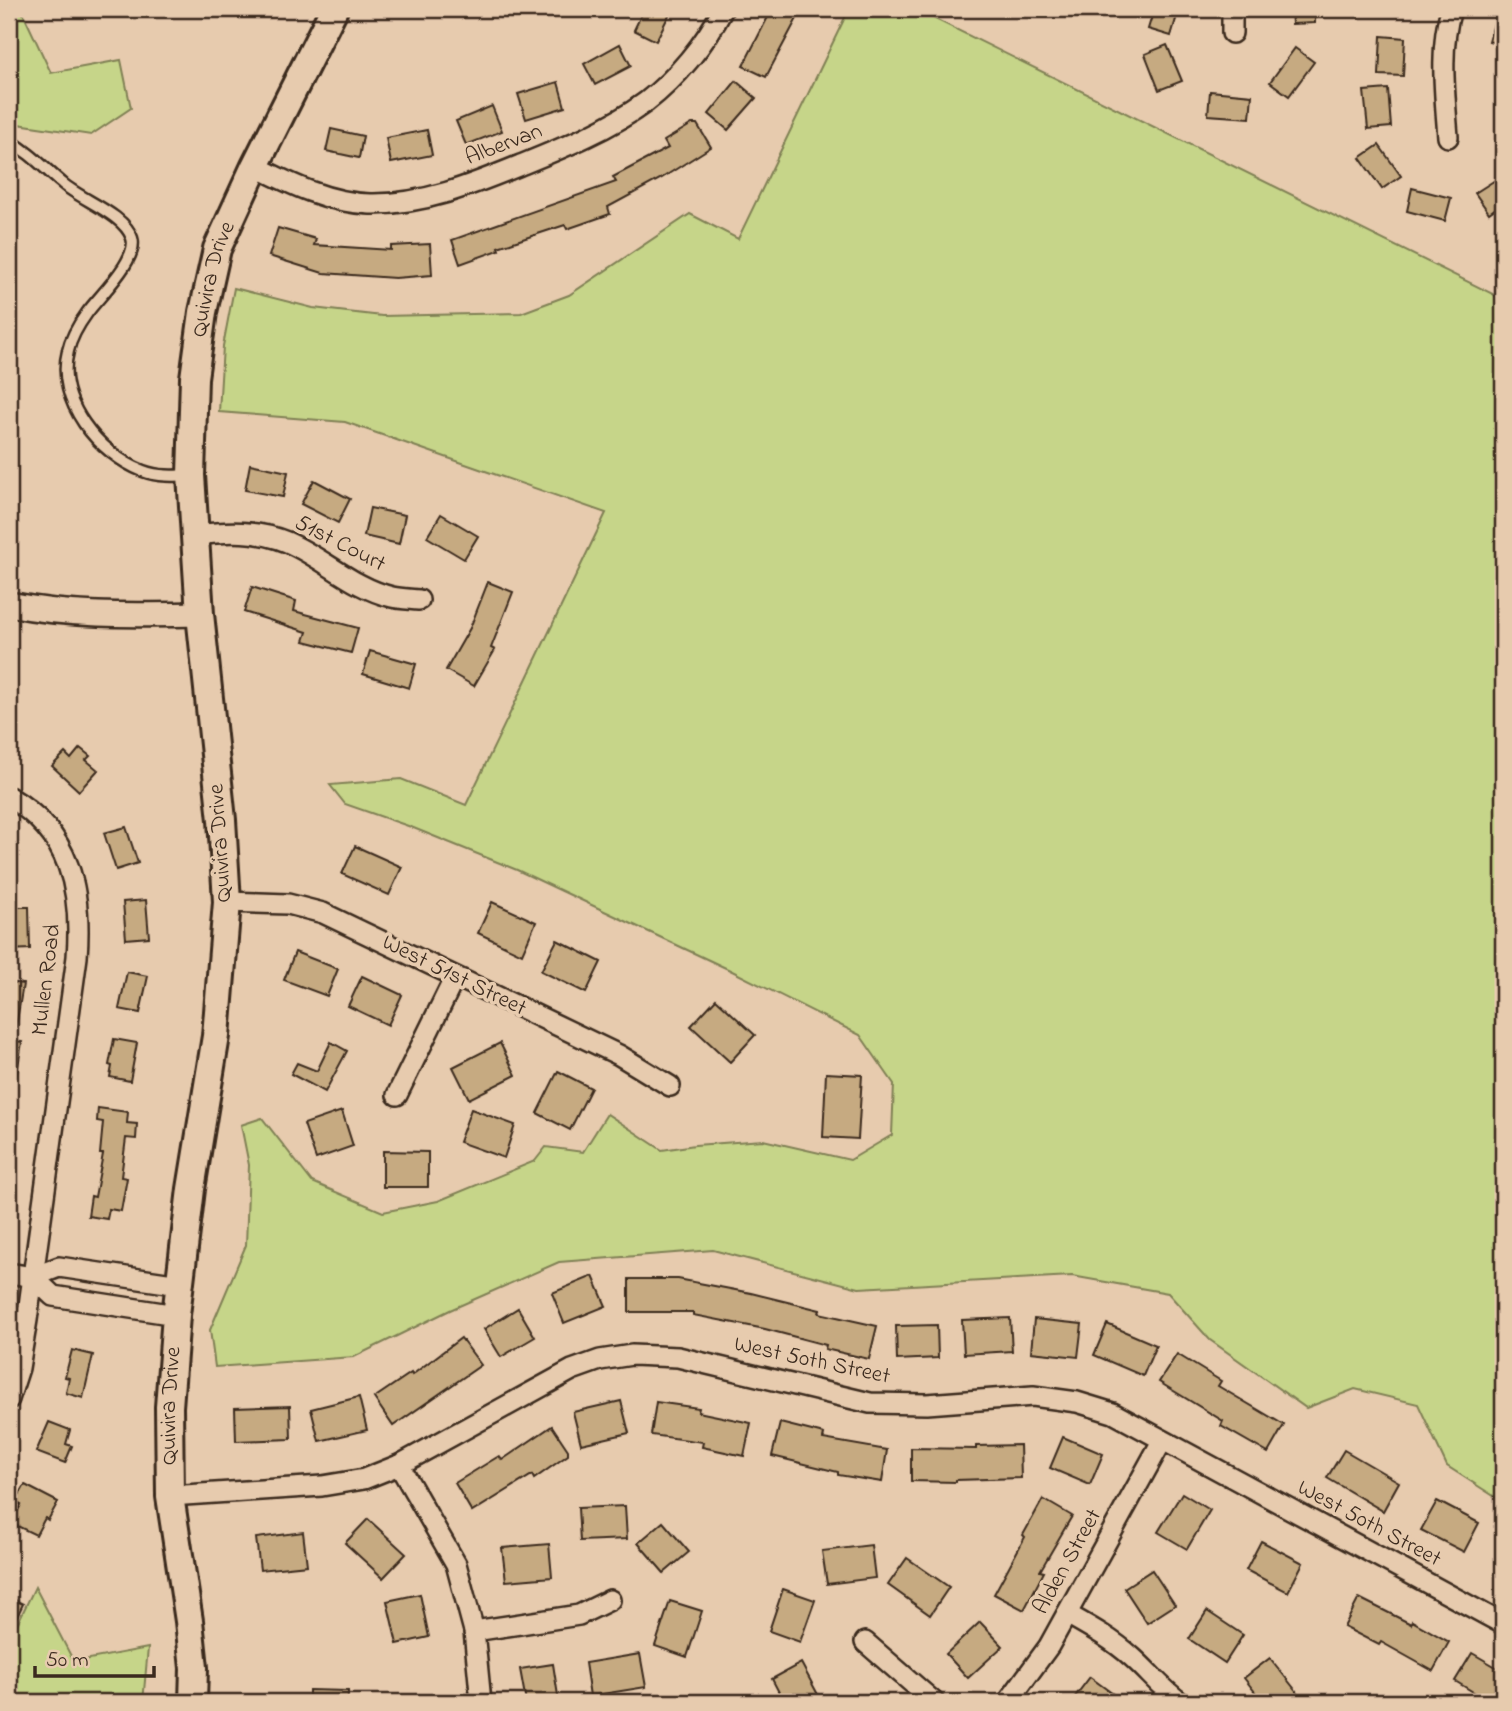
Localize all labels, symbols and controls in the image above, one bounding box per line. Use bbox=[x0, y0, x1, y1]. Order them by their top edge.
street label: Albervan bbox=[461, 115, 547, 175]
street label: Quivira Drive bbox=[183, 215, 244, 339]
street label: 51st Court bbox=[289, 507, 391, 581]
street label: Quivira Drive bbox=[200, 782, 242, 903]
street label: Mullen Road bbox=[24, 922, 70, 1038]
street label: West 51st Street bbox=[376, 927, 532, 1025]
street label: West 50th Street bbox=[731, 1328, 893, 1394]
street label: Quivira Drive bbox=[152, 1345, 190, 1465]
street label: West 50th Street bbox=[1291, 1472, 1447, 1576]
street label: Alden Street bbox=[1025, 1503, 1111, 1621]
scale bar bbox=[35, 1634, 154, 1678]
text: 50 m bbox=[46, 1646, 89, 1676]

